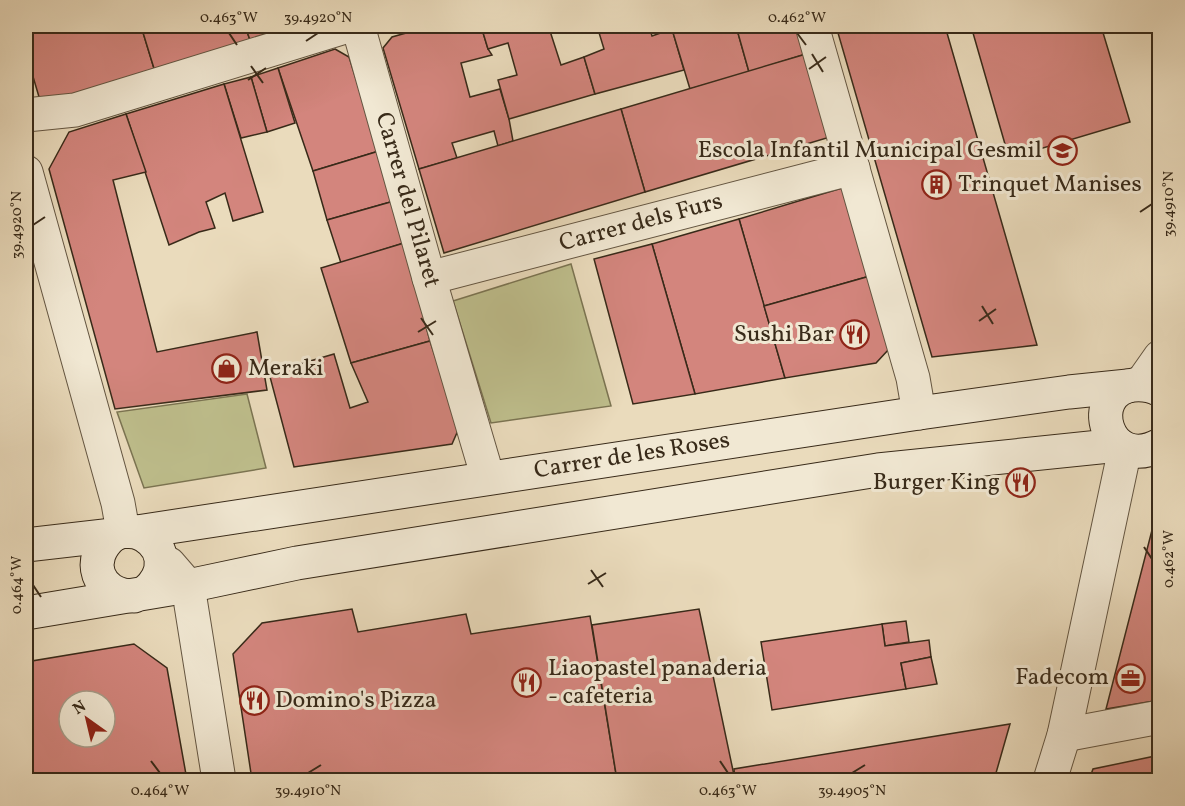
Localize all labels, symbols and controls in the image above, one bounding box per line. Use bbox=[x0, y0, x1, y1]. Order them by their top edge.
text: 0.463°W bbox=[200, 8, 258, 29]
text: 39.4920°N bbox=[284, 8, 352, 29]
text: 0.462°W bbox=[768, 8, 826, 29]
street label: Carrer del Pilaret bbox=[366, 108, 448, 292]
place label: Escola Infantil Municipal Gesmil bbox=[698, 134, 1042, 168]
school or university icon: Escola Infantil Municipal Gesmil bbox=[1047, 135, 1079, 167]
place label: Trinquet Manises bbox=[958, 168, 1142, 202]
building icon: Trinquet Manises bbox=[921, 169, 953, 201]
text: 39.4910°N bbox=[1159, 171, 1180, 237]
street label: Carrer dels Furs bbox=[556, 185, 726, 261]
text: 39.4920°N bbox=[7, 191, 28, 259]
place label: Sushi Bar bbox=[734, 318, 834, 352]
restaurant icon: Sushi Bar bbox=[839, 319, 871, 351]
place label: Meraki bbox=[248, 352, 324, 386]
shop icon: Meraki bbox=[211, 353, 243, 385]
street label: Carrer de les Roses bbox=[532, 424, 732, 488]
place label: Burger King bbox=[873, 466, 1000, 500]
restaurant icon: Burger King bbox=[1005, 467, 1037, 499]
text: 0.462°W bbox=[1159, 530, 1180, 588]
text: 0.464°W bbox=[7, 556, 28, 614]
place label: Liaopastel panaderia - cafeteria bbox=[548, 652, 767, 714]
place label: Fadecom bbox=[1015, 661, 1109, 695]
office icon: Fadecom bbox=[1114, 662, 1146, 694]
restaurant icon: Liaopastel panaderia - cafeteria bbox=[511, 667, 543, 699]
place label: Domino's Pizza bbox=[275, 684, 437, 718]
restaurant icon: Domino's Pizza bbox=[238, 685, 270, 717]
north arrow bbox=[57, 689, 117, 749]
text: N bbox=[69, 696, 91, 721]
text: 0.464°W bbox=[131, 781, 189, 802]
text: 39.4910°N bbox=[275, 781, 341, 802]
text: 0.463°W bbox=[699, 781, 757, 802]
text: 39.4905°N bbox=[818, 781, 886, 802]

